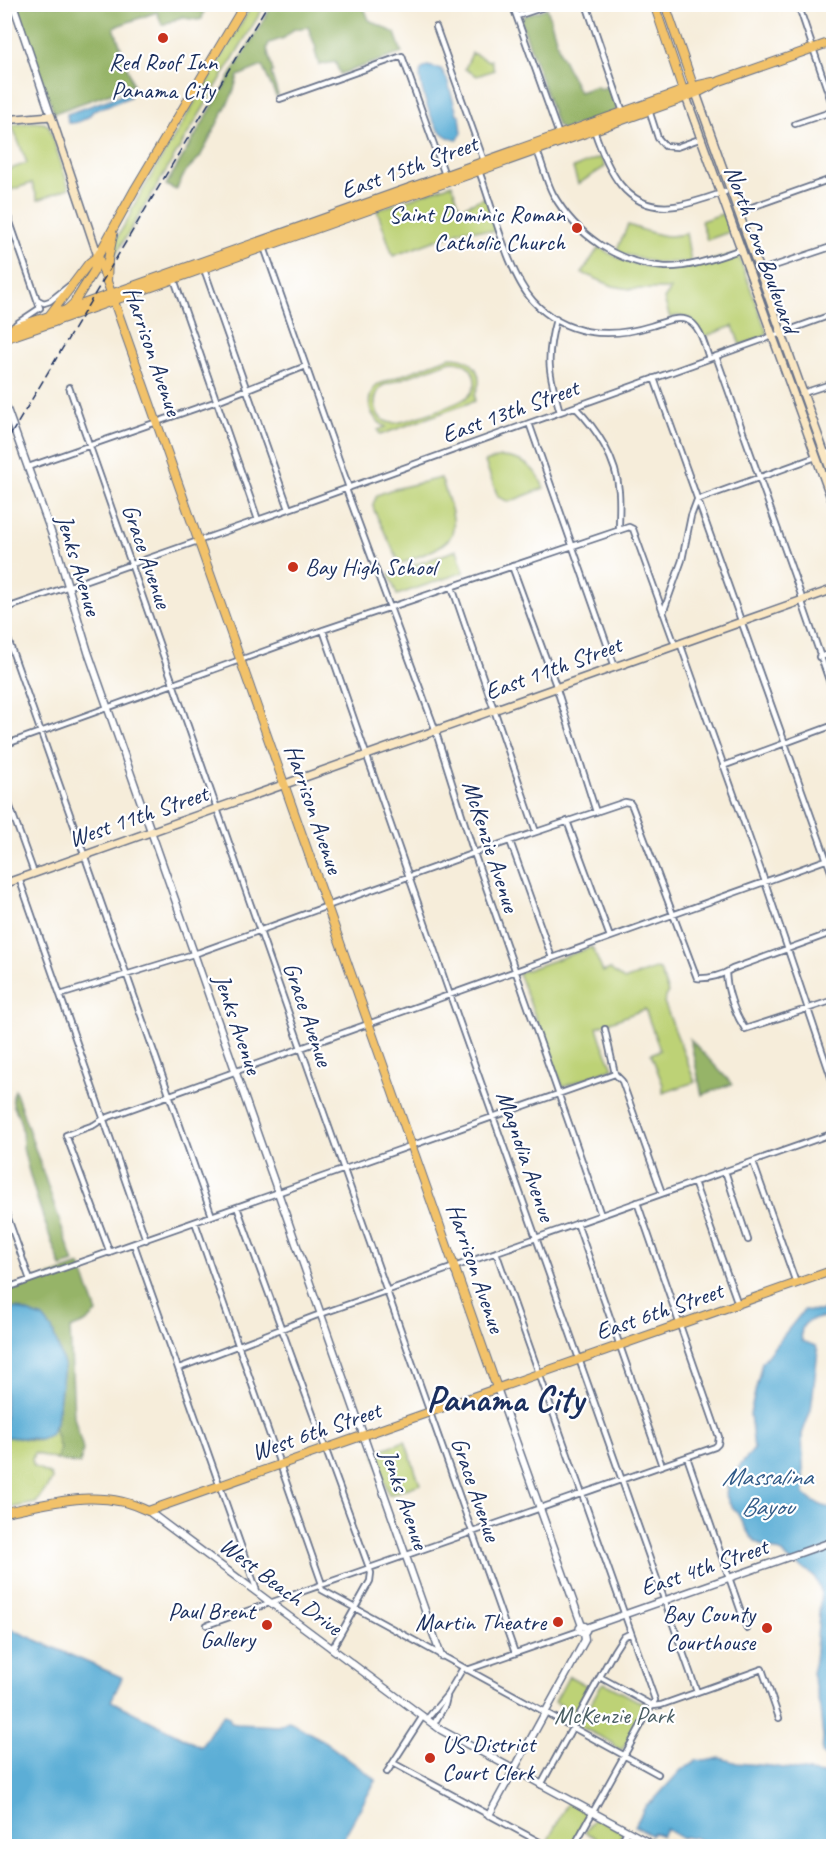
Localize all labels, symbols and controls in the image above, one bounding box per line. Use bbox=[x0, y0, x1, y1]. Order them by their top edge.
marker: Red Roof Inn Panama City bbox=[156, 31, 170, 45]
place label: Red Roof Inn Panama City bbox=[109, 47, 218, 105]
street label: East 15th Street bbox=[337, 128, 483, 206]
street label: North Cove Boulevard bbox=[718, 161, 807, 340]
place label: Saint Dominic Roman Catholic Church bbox=[388, 199, 566, 257]
marker: Saint Dominic Roman Catholic Church bbox=[570, 221, 584, 235]
street label: Harrison Avenue bbox=[117, 283, 190, 421]
street label: East 13th Street bbox=[438, 372, 584, 450]
street label: Grace Avenue bbox=[115, 500, 179, 614]
street label: Jenks Avenue bbox=[49, 510, 109, 621]
place label: Bay High School bbox=[305, 552, 440, 582]
marker: Bay High School bbox=[286, 560, 300, 574]
street label: East 11th Street bbox=[481, 629, 627, 707]
street label: Harrison Avenue bbox=[278, 741, 351, 879]
street label: West 11th Street bbox=[64, 777, 214, 854]
street label: McKenzie Avenue bbox=[456, 777, 527, 918]
street label: Grace Avenue bbox=[276, 958, 340, 1072]
street label: Jenks Avenue bbox=[207, 969, 270, 1080]
street label: Magnolia Avenue bbox=[490, 1087, 563, 1227]
street label: Harrison Avenue bbox=[440, 1200, 513, 1338]
street label: East 6th Street bbox=[592, 1275, 728, 1347]
district label: Panama City bbox=[427, 1376, 587, 1422]
street label: West 6th Street bbox=[248, 1394, 386, 1467]
street label: Grace Avenue bbox=[444, 1433, 508, 1547]
street label: Jenks Avenue bbox=[374, 1444, 437, 1555]
water label: Massalina Bayou bbox=[722, 1460, 815, 1523]
street label: West Beach Drive bbox=[214, 1530, 350, 1643]
street label: East 4th Street bbox=[637, 1531, 773, 1603]
place label: Paul Brent Gallery bbox=[168, 1596, 257, 1654]
place label: Bay County Courthouse bbox=[663, 1599, 757, 1657]
place label: Martin Theatre bbox=[415, 1607, 548, 1637]
marker: Martin Theatre bbox=[551, 1615, 565, 1629]
marker: Paul Brent Gallery bbox=[260, 1618, 274, 1632]
marker: Bay County Courthouse bbox=[760, 1621, 774, 1635]
park label: McKenzie Park bbox=[554, 1700, 676, 1730]
place label: US District Court Clerk bbox=[442, 1729, 537, 1787]
marker: US District Court Clerk bbox=[423, 1751, 437, 1765]

